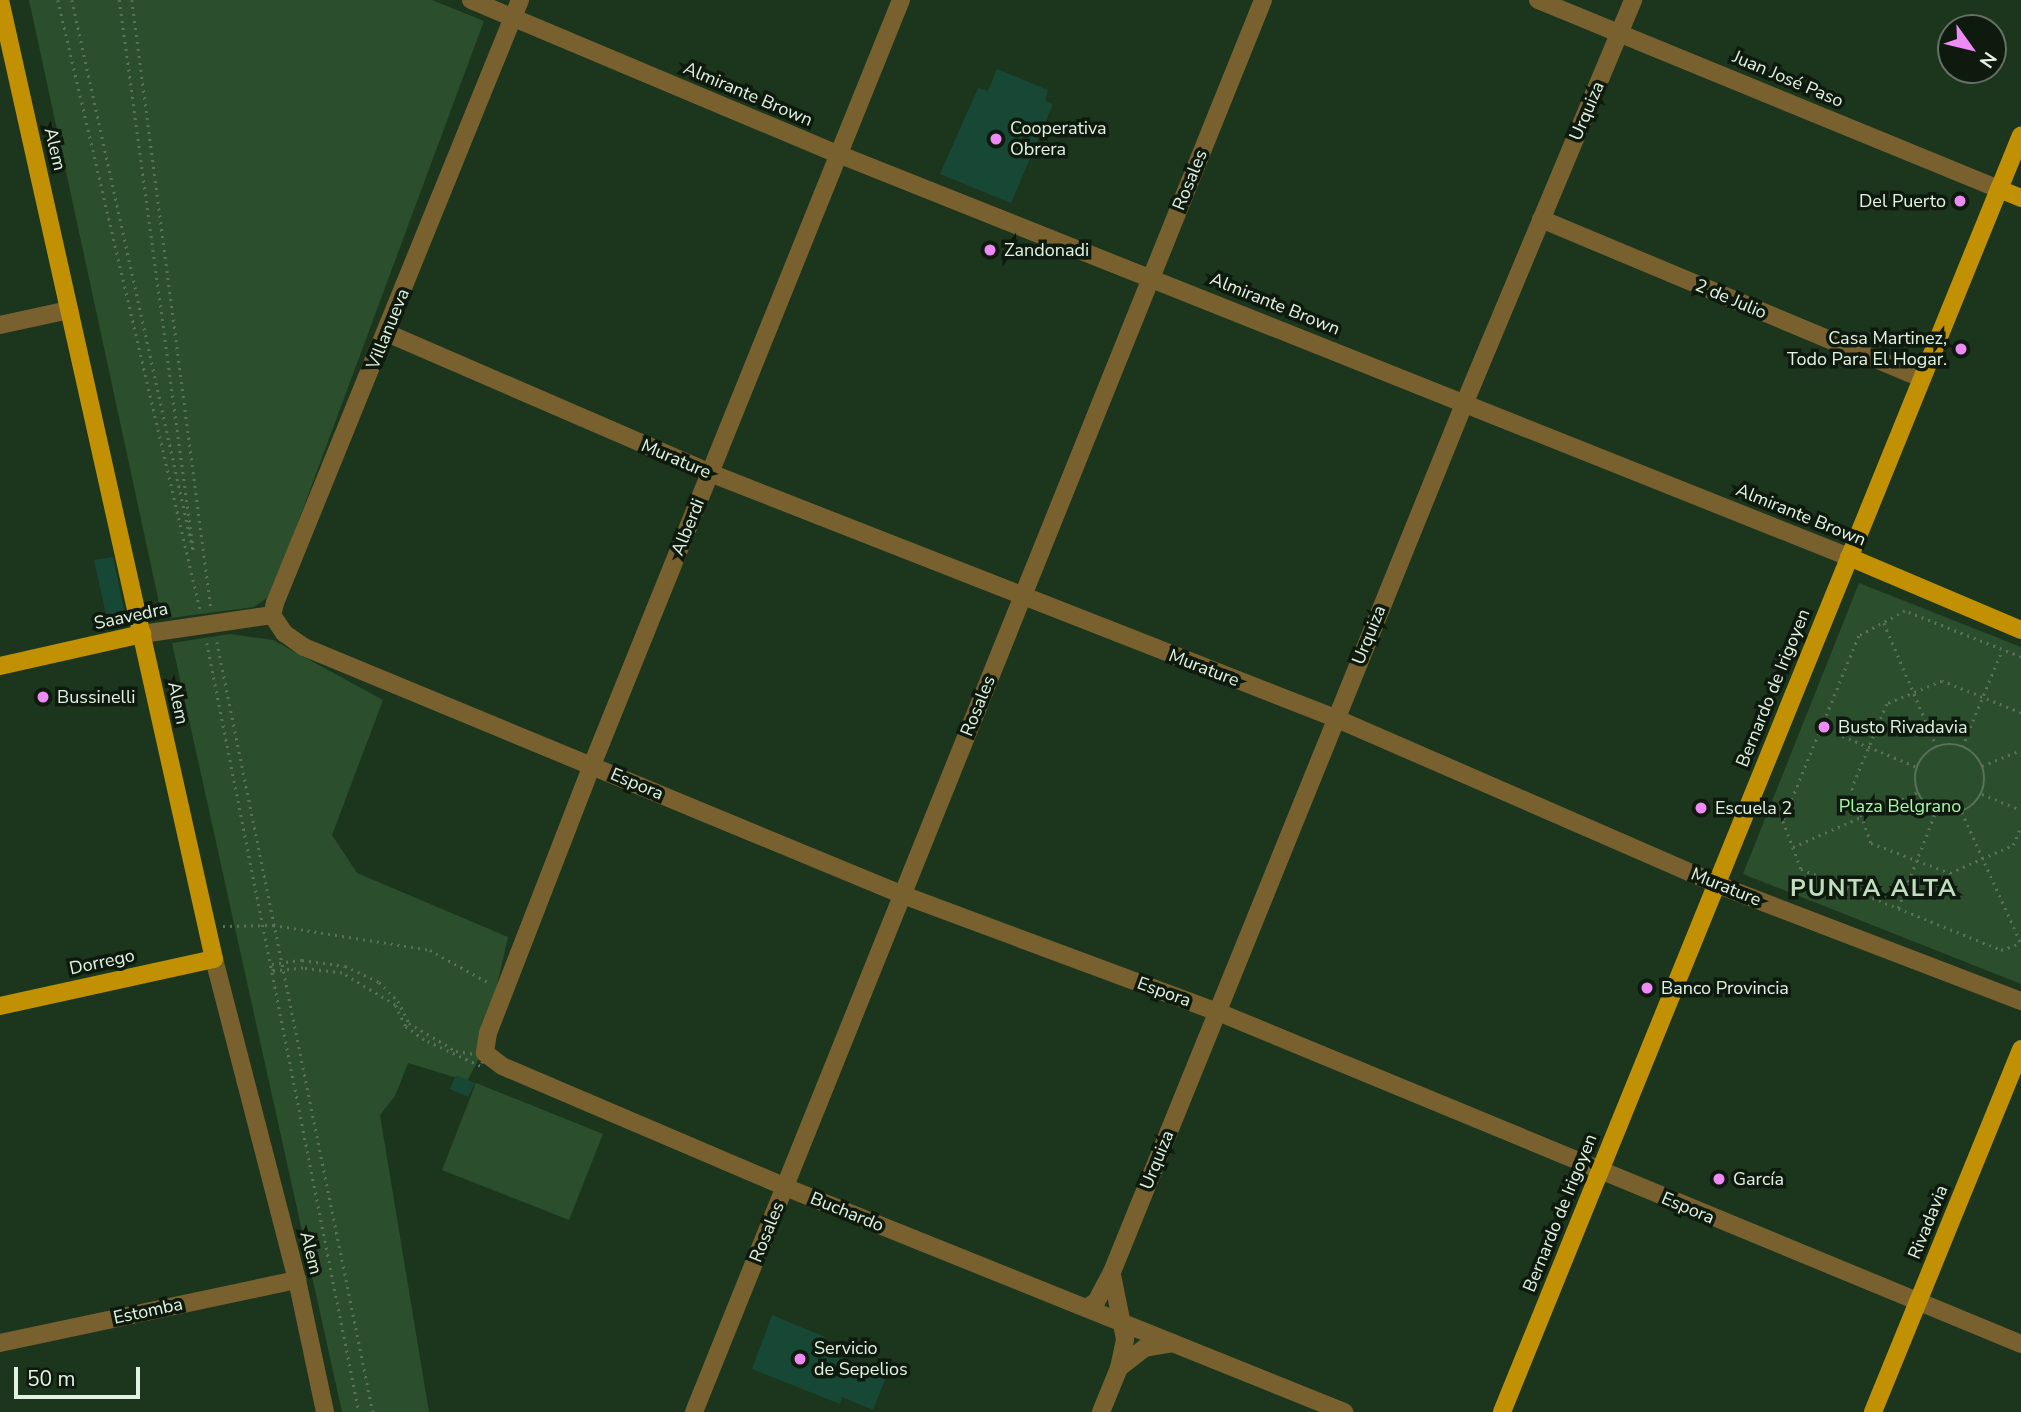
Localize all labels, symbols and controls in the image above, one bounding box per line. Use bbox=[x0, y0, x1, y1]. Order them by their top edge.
north arrow bbox=[1937, 14, 2007, 84]
street label: Juan José Paso bbox=[1729, 46, 1847, 112]
text: N bbox=[1973, 46, 2003, 73]
street label: Almirante Brown bbox=[680, 57, 816, 131]
street label: Urquiza bbox=[1565, 78, 1609, 144]
place label: Cooperativa Obrera bbox=[1010, 118, 1107, 160]
street label: Alem bbox=[40, 125, 70, 173]
marker: Cooperativa Obrera bbox=[988, 131, 1004, 147]
street label: Rosales bbox=[1168, 147, 1212, 213]
place label: Del Puerto bbox=[1859, 190, 1946, 212]
marker: Del Puerto bbox=[1952, 193, 1968, 209]
place label: Zandonadi bbox=[1004, 239, 1089, 261]
marker: Zandonadi bbox=[982, 242, 998, 258]
street label: Almirante Brown bbox=[1207, 268, 1343, 340]
street label: 2 de Julio bbox=[1692, 274, 1770, 324]
street label: Villanueva bbox=[362, 285, 414, 373]
place label: Casa Martinez, Todo Para El Hogar. bbox=[1787, 328, 1947, 370]
marker: Casa Martinez, Todo Para El Hogar. bbox=[1953, 341, 1969, 357]
street label: Murature bbox=[638, 435, 714, 483]
street label: Almirante Brown bbox=[1733, 479, 1869, 551]
street label: Alberdi bbox=[667, 495, 709, 559]
street label: Saavedra bbox=[92, 598, 170, 634]
street label: Urquiza bbox=[1347, 602, 1391, 668]
street label: Bernardo de Irigoyen bbox=[1731, 606, 1815, 770]
street label: Murature bbox=[1166, 645, 1242, 691]
street label: Rosales bbox=[956, 673, 1000, 739]
street label: Alem bbox=[163, 680, 193, 726]
place label: Bussinelli bbox=[57, 686, 135, 708]
marker: Bussinelli bbox=[35, 689, 51, 705]
place label: Busto Rivadavia bbox=[1838, 716, 1967, 738]
marker: Busto Rivadavia bbox=[1816, 719, 1832, 735]
street label: Espora bbox=[607, 763, 667, 805]
park label: Plaza Belgrano bbox=[1839, 795, 1961, 817]
place label: Escuela 2 bbox=[1715, 797, 1792, 819]
marker: Escuela 2 bbox=[1693, 800, 1709, 816]
street label: Murature bbox=[1688, 863, 1764, 911]
district label: PUNTA ALTA bbox=[1791, 875, 1957, 903]
street label: Dorrego bbox=[67, 945, 137, 979]
street label: Espora bbox=[1134, 972, 1194, 1012]
place label: Banco Provincia bbox=[1661, 977, 1789, 999]
marker: Banco Provincia bbox=[1639, 980, 1655, 996]
street label: Urquiza bbox=[1135, 1127, 1179, 1193]
street label: Bernardo de Irigoyen bbox=[1518, 1131, 1602, 1295]
place label: García bbox=[1733, 1168, 1784, 1190]
marker: García bbox=[1711, 1171, 1727, 1187]
street label: Rivadavia bbox=[1903, 1182, 1953, 1262]
street label: Espora bbox=[1658, 1187, 1718, 1229]
street label: Buchardo bbox=[807, 1188, 887, 1236]
street label: Rosales bbox=[745, 1199, 789, 1265]
street label: Alem bbox=[295, 1229, 327, 1277]
street label: Estomba bbox=[111, 1293, 185, 1329]
place label: Servicio de Sepelios bbox=[814, 1338, 908, 1380]
marker: Servicio de Sepelios bbox=[792, 1351, 808, 1367]
scale bar bbox=[18, 1352, 144, 1396]
text: 50 m bbox=[27, 1365, 76, 1393]

